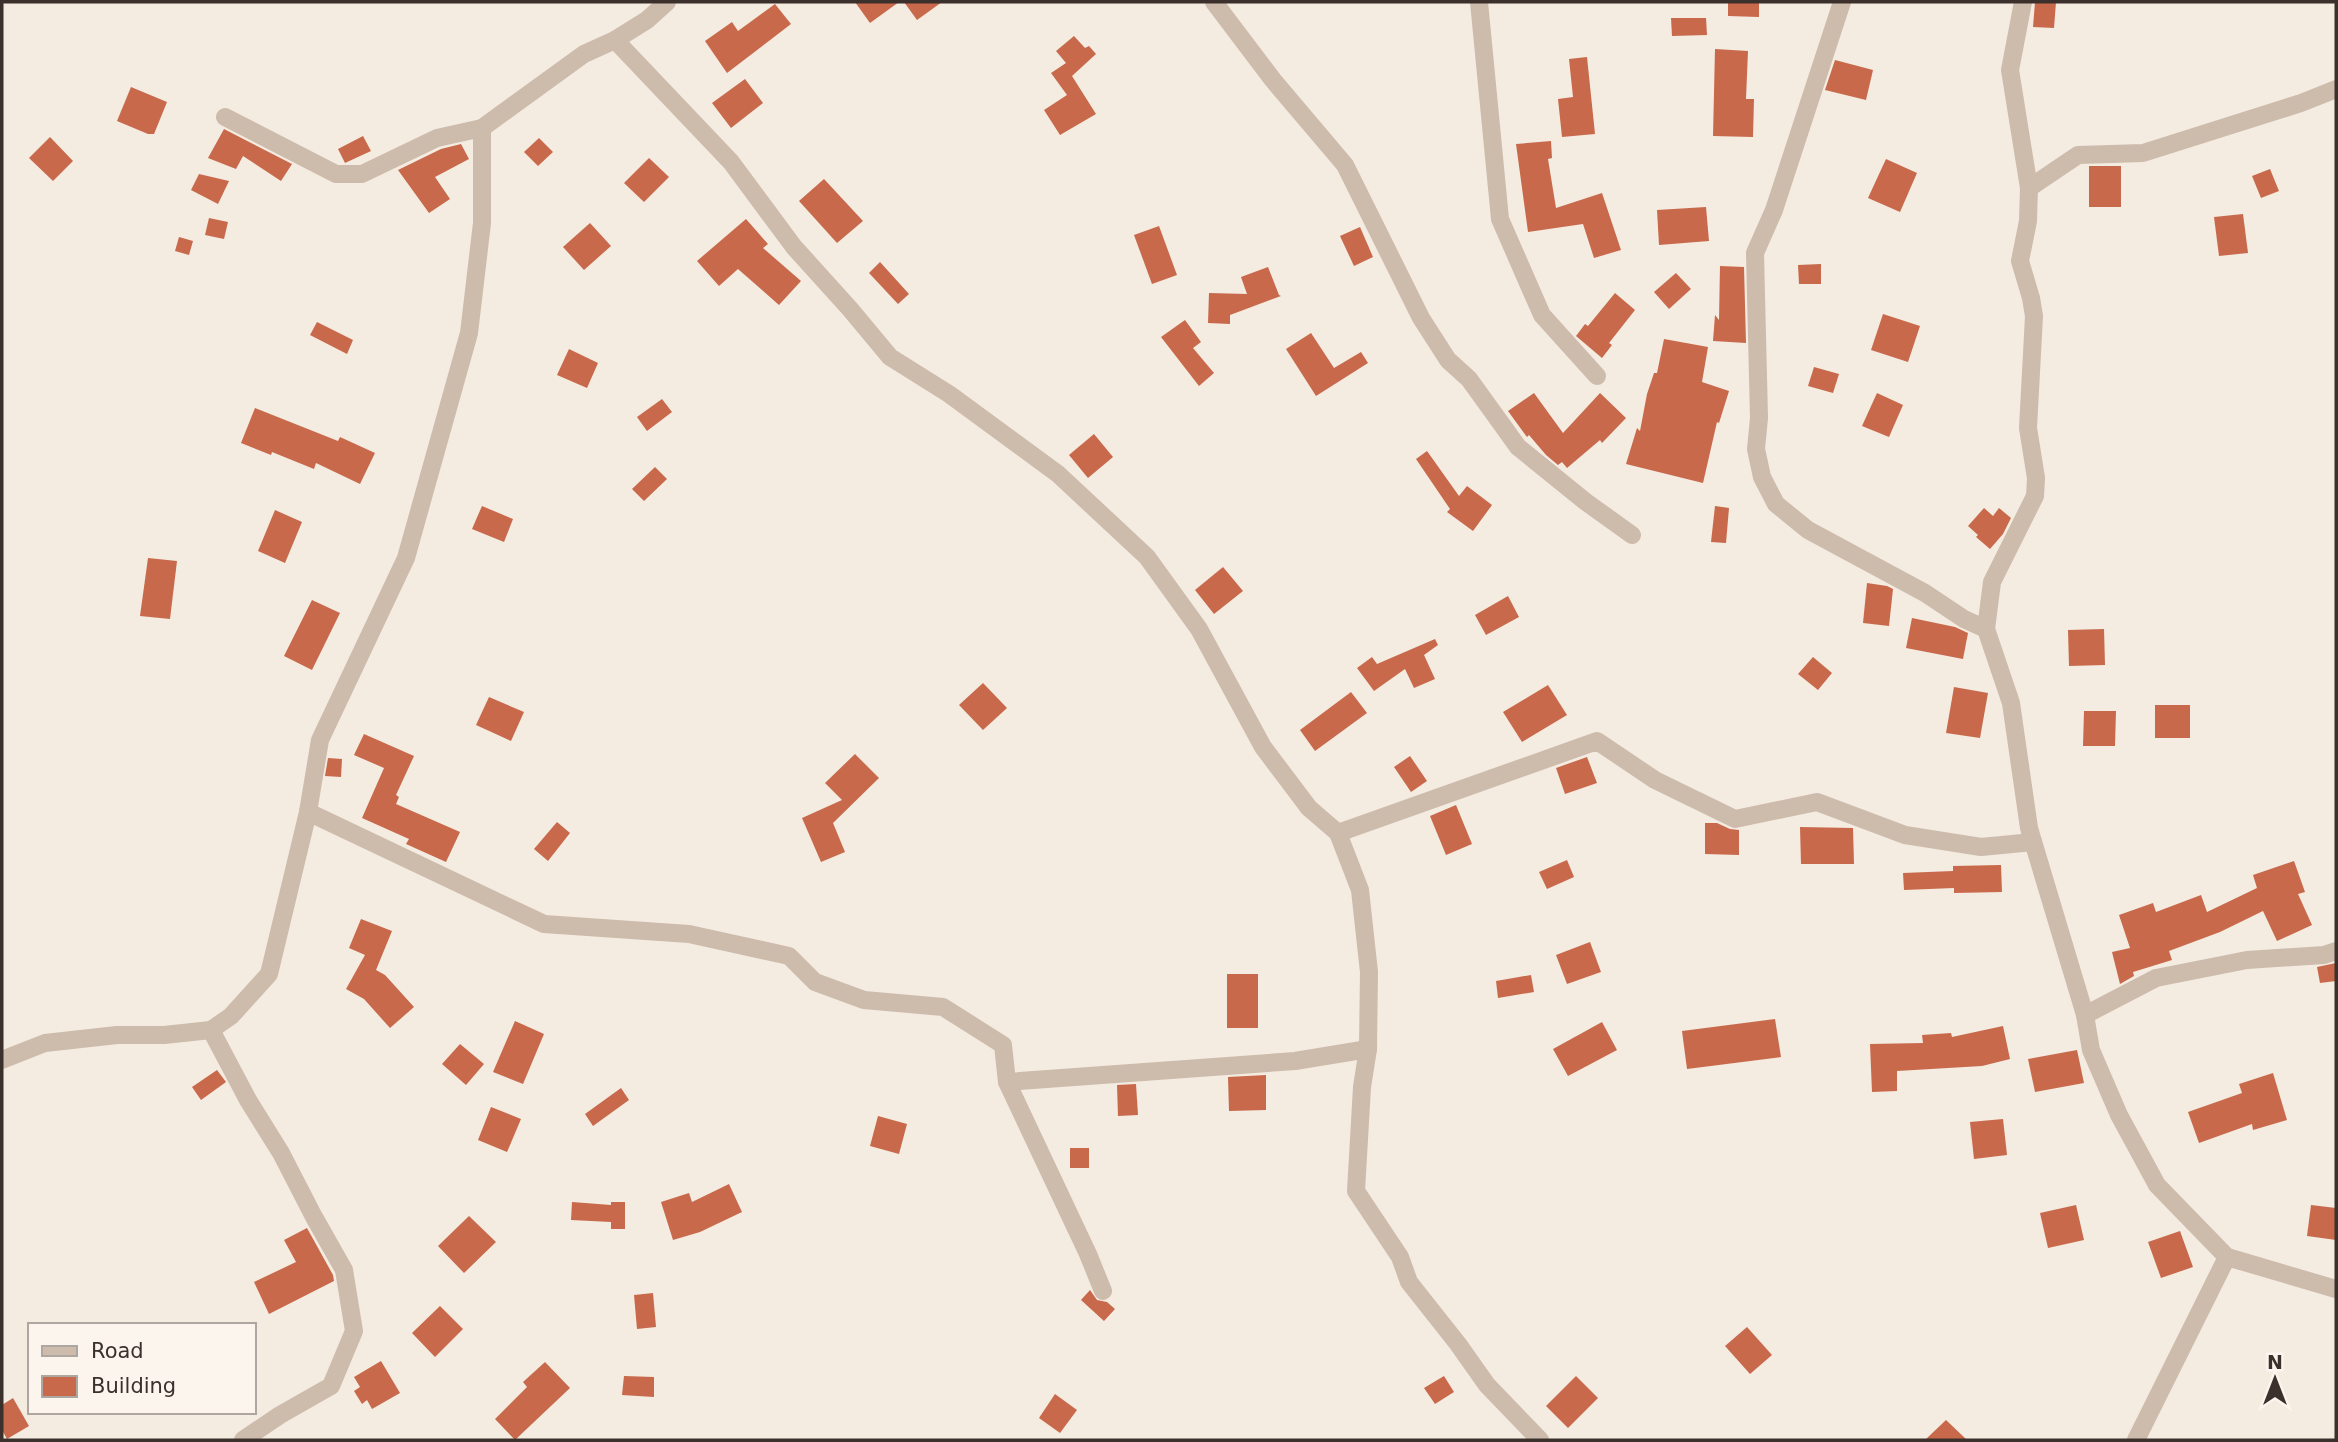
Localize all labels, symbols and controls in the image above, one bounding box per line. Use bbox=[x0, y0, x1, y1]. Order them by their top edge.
legend bbox=[28, 1323, 256, 1414]
text: Road bbox=[91, 1339, 144, 1363]
north arrow bbox=[2240, 1344, 2310, 1414]
text: N bbox=[2267, 1351, 2283, 1373]
text: Building bbox=[91, 1374, 176, 1398]

